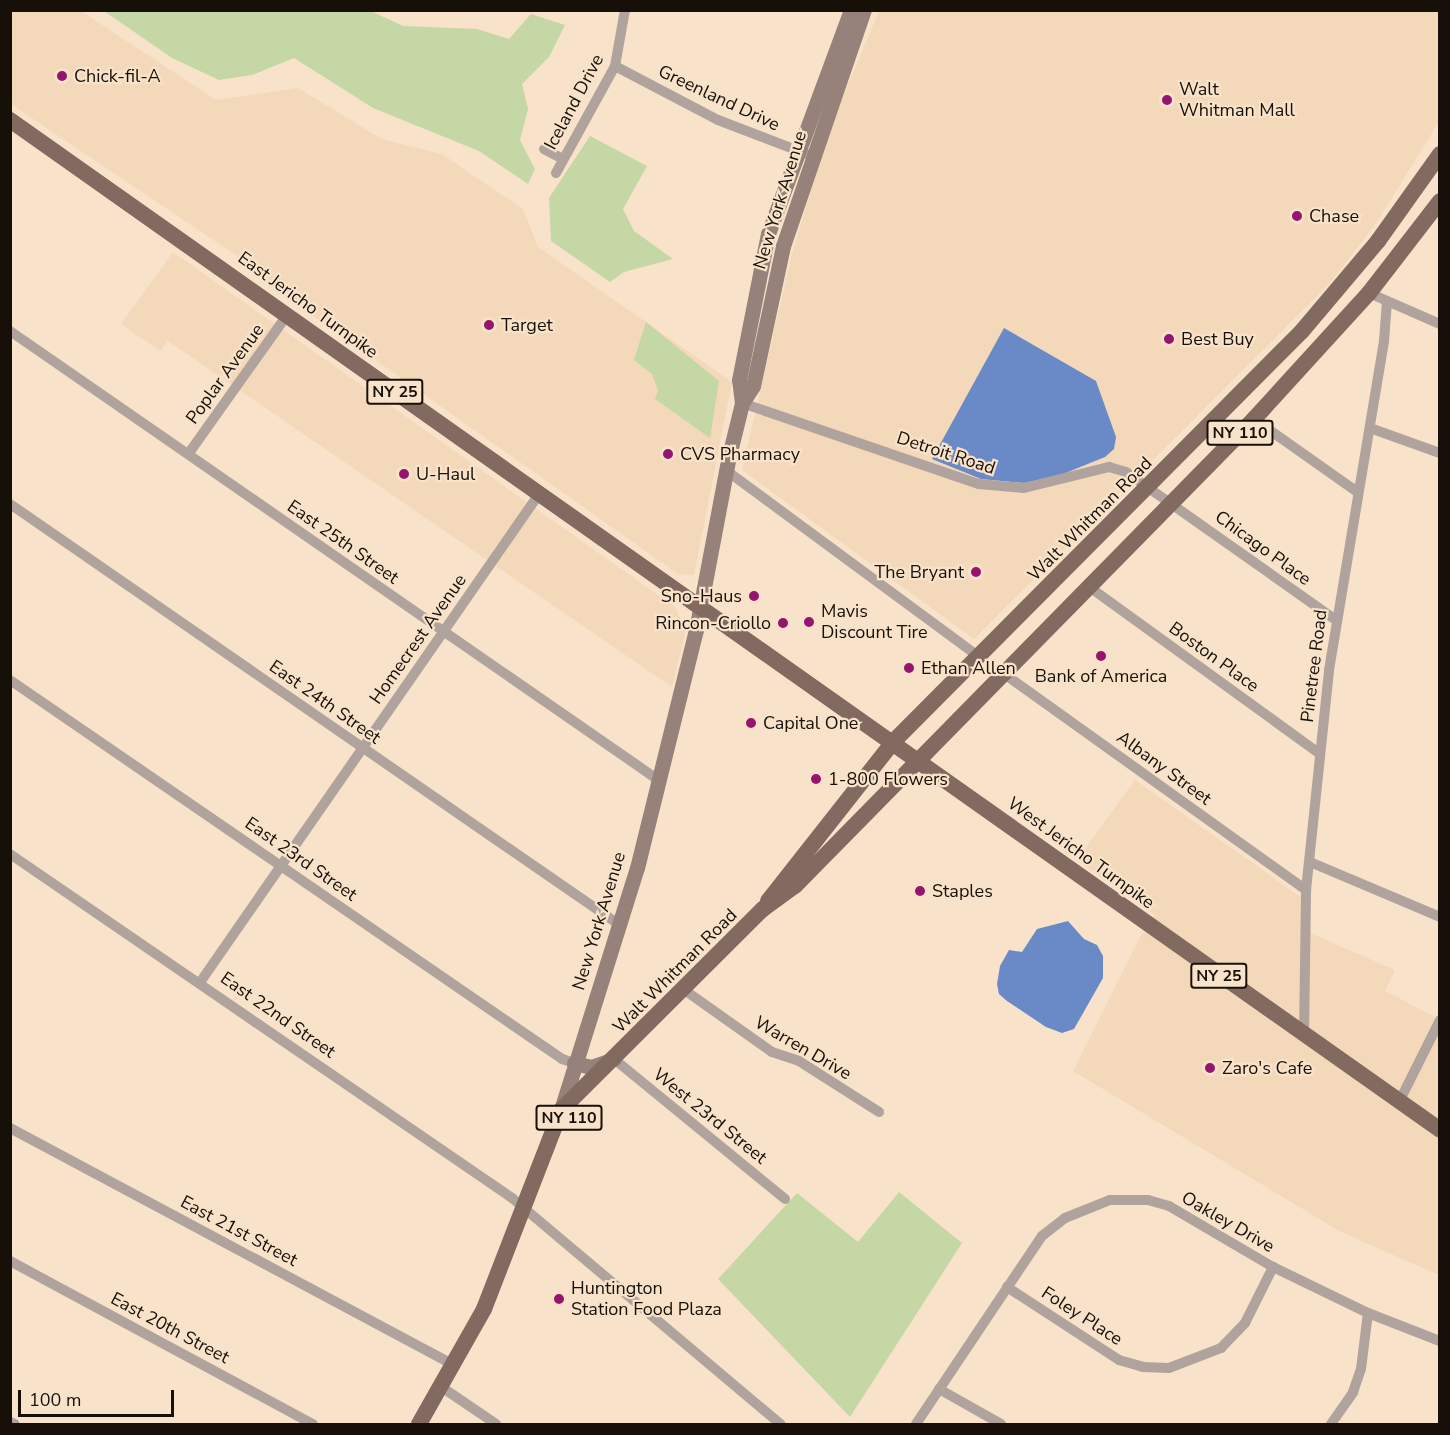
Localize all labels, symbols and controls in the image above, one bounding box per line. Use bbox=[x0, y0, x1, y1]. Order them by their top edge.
street label: Iceland Drive bbox=[540, 50, 608, 154]
street label: Greenland Drive bbox=[655, 60, 783, 136]
place label: Chick-fil-A bbox=[74, 65, 161, 87]
marker: Chick-fil-A bbox=[55, 69, 69, 83]
place label: Walt Whitman Mall bbox=[1179, 79, 1295, 122]
marker: Walt Whitman Mall bbox=[1160, 93, 1174, 107]
street label: New York Avenue bbox=[749, 128, 811, 272]
place label: Chase bbox=[1309, 205, 1359, 227]
marker: Chase bbox=[1290, 209, 1304, 223]
street label: East Jericho Turnpike bbox=[234, 247, 382, 363]
place label: Target bbox=[501, 314, 553, 336]
marker: Target bbox=[482, 318, 496, 332]
street label: Poplar Avenue bbox=[181, 320, 269, 428]
place label: Best Buy bbox=[1181, 328, 1254, 350]
marker: Best Buy bbox=[1162, 332, 1176, 346]
road number: NY 25 bbox=[365, 379, 425, 405]
road number: NY 110 bbox=[1206, 420, 1274, 446]
street label: Detroit Road bbox=[894, 427, 998, 479]
place label: CVS Pharmacy bbox=[680, 443, 800, 465]
marker: CVS Pharmacy bbox=[661, 447, 675, 461]
street label: Walt Whitman Road bbox=[1023, 452, 1157, 586]
place label: U-Haul bbox=[416, 463, 475, 485]
marker: U-Haul bbox=[397, 467, 411, 481]
street label: East 25th Street bbox=[283, 496, 403, 588]
street label: Chicago Place bbox=[1211, 506, 1315, 590]
place label: The Bryant bbox=[874, 561, 964, 583]
marker: The Bryant bbox=[969, 565, 983, 579]
street label: Homecrest Avenue bbox=[365, 570, 471, 708]
place label: Sno-Haus bbox=[661, 585, 742, 607]
marker: Sno-Haus bbox=[747, 589, 761, 603]
place label: Mavis Discount Tire bbox=[821, 601, 928, 644]
street label: Pinetree Road bbox=[1296, 608, 1332, 724]
place label: Rincon-Criollo bbox=[655, 612, 771, 634]
marker: Mavis Discount Tire bbox=[802, 615, 816, 629]
marker: Rincon-Criollo bbox=[776, 616, 790, 630]
street label: Boston Place bbox=[1165, 617, 1263, 697]
marker: Bank of America bbox=[1094, 649, 1108, 663]
street label: East 24th Street bbox=[265, 656, 385, 748]
place label: Ethan Allen bbox=[921, 657, 1016, 679]
marker: Ethan Allen bbox=[902, 661, 916, 675]
place label: Bank of America bbox=[1035, 665, 1167, 687]
place label: Capital One bbox=[763, 712, 858, 734]
marker: Capital One bbox=[744, 716, 758, 730]
street label: Albany Street bbox=[1113, 726, 1215, 810]
place label: 1-800 Flowers bbox=[828, 768, 948, 790]
marker: 1-800 Flowers bbox=[809, 772, 823, 786]
street label: West Jericho Turnpike bbox=[1003, 792, 1159, 914]
street label: East 23rd Street bbox=[241, 812, 361, 906]
street label: New York Avenue bbox=[568, 849, 630, 993]
place label: Staples bbox=[932, 880, 993, 902]
marker: Staples bbox=[913, 884, 927, 898]
street label: Walt Whitman Road bbox=[608, 904, 742, 1038]
road number: NY 25 bbox=[1189, 963, 1249, 989]
street label: East 22nd Street bbox=[216, 967, 340, 1063]
street label: Warren Drive bbox=[751, 1012, 855, 1084]
place label: Zaro's Cafe bbox=[1222, 1057, 1312, 1079]
marker: Zaro's Cafe bbox=[1203, 1061, 1217, 1075]
street label: West 23rd Street bbox=[649, 1064, 771, 1168]
road number: NY 110 bbox=[534, 1105, 604, 1131]
street label: Oakley Drive bbox=[1178, 1187, 1278, 1257]
street label: East 21st Street bbox=[177, 1191, 301, 1271]
place label: Huntington Station Food Plaza bbox=[571, 1278, 722, 1320]
street label: Foley Place bbox=[1037, 1282, 1127, 1350]
street label: East 20th Street bbox=[107, 1288, 233, 1368]
marker: Huntington Station Food Plaza bbox=[552, 1292, 566, 1306]
scale bar bbox=[21, 1378, 177, 1416]
text: 100 m bbox=[29, 1388, 81, 1412]

